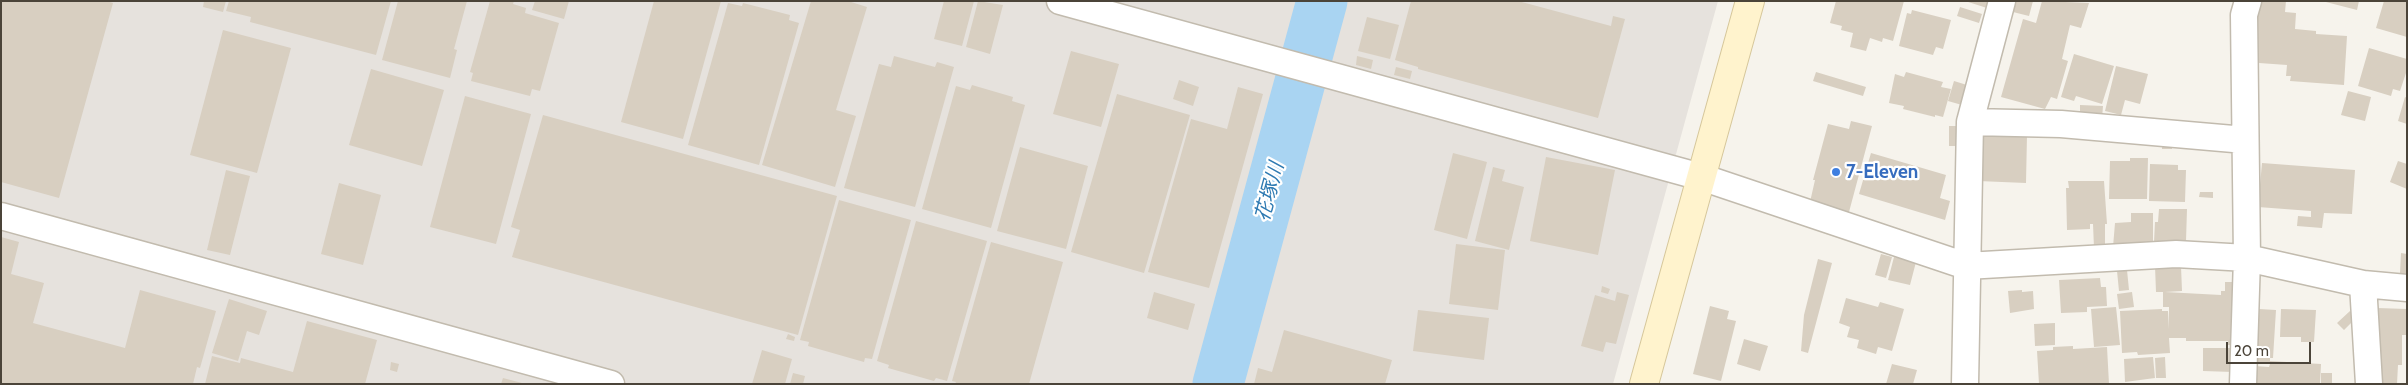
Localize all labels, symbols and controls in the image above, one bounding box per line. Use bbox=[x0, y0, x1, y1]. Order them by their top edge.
water label: 花塚川 bbox=[1251, 160, 1289, 224]
place label: 7-Eleven bbox=[1846, 161, 1918, 183]
marker: 7-Eleven bbox=[1830, 166, 1842, 178]
scale bar bbox=[2228, 332, 2313, 364]
text: 20 m bbox=[2234, 342, 2269, 360]

